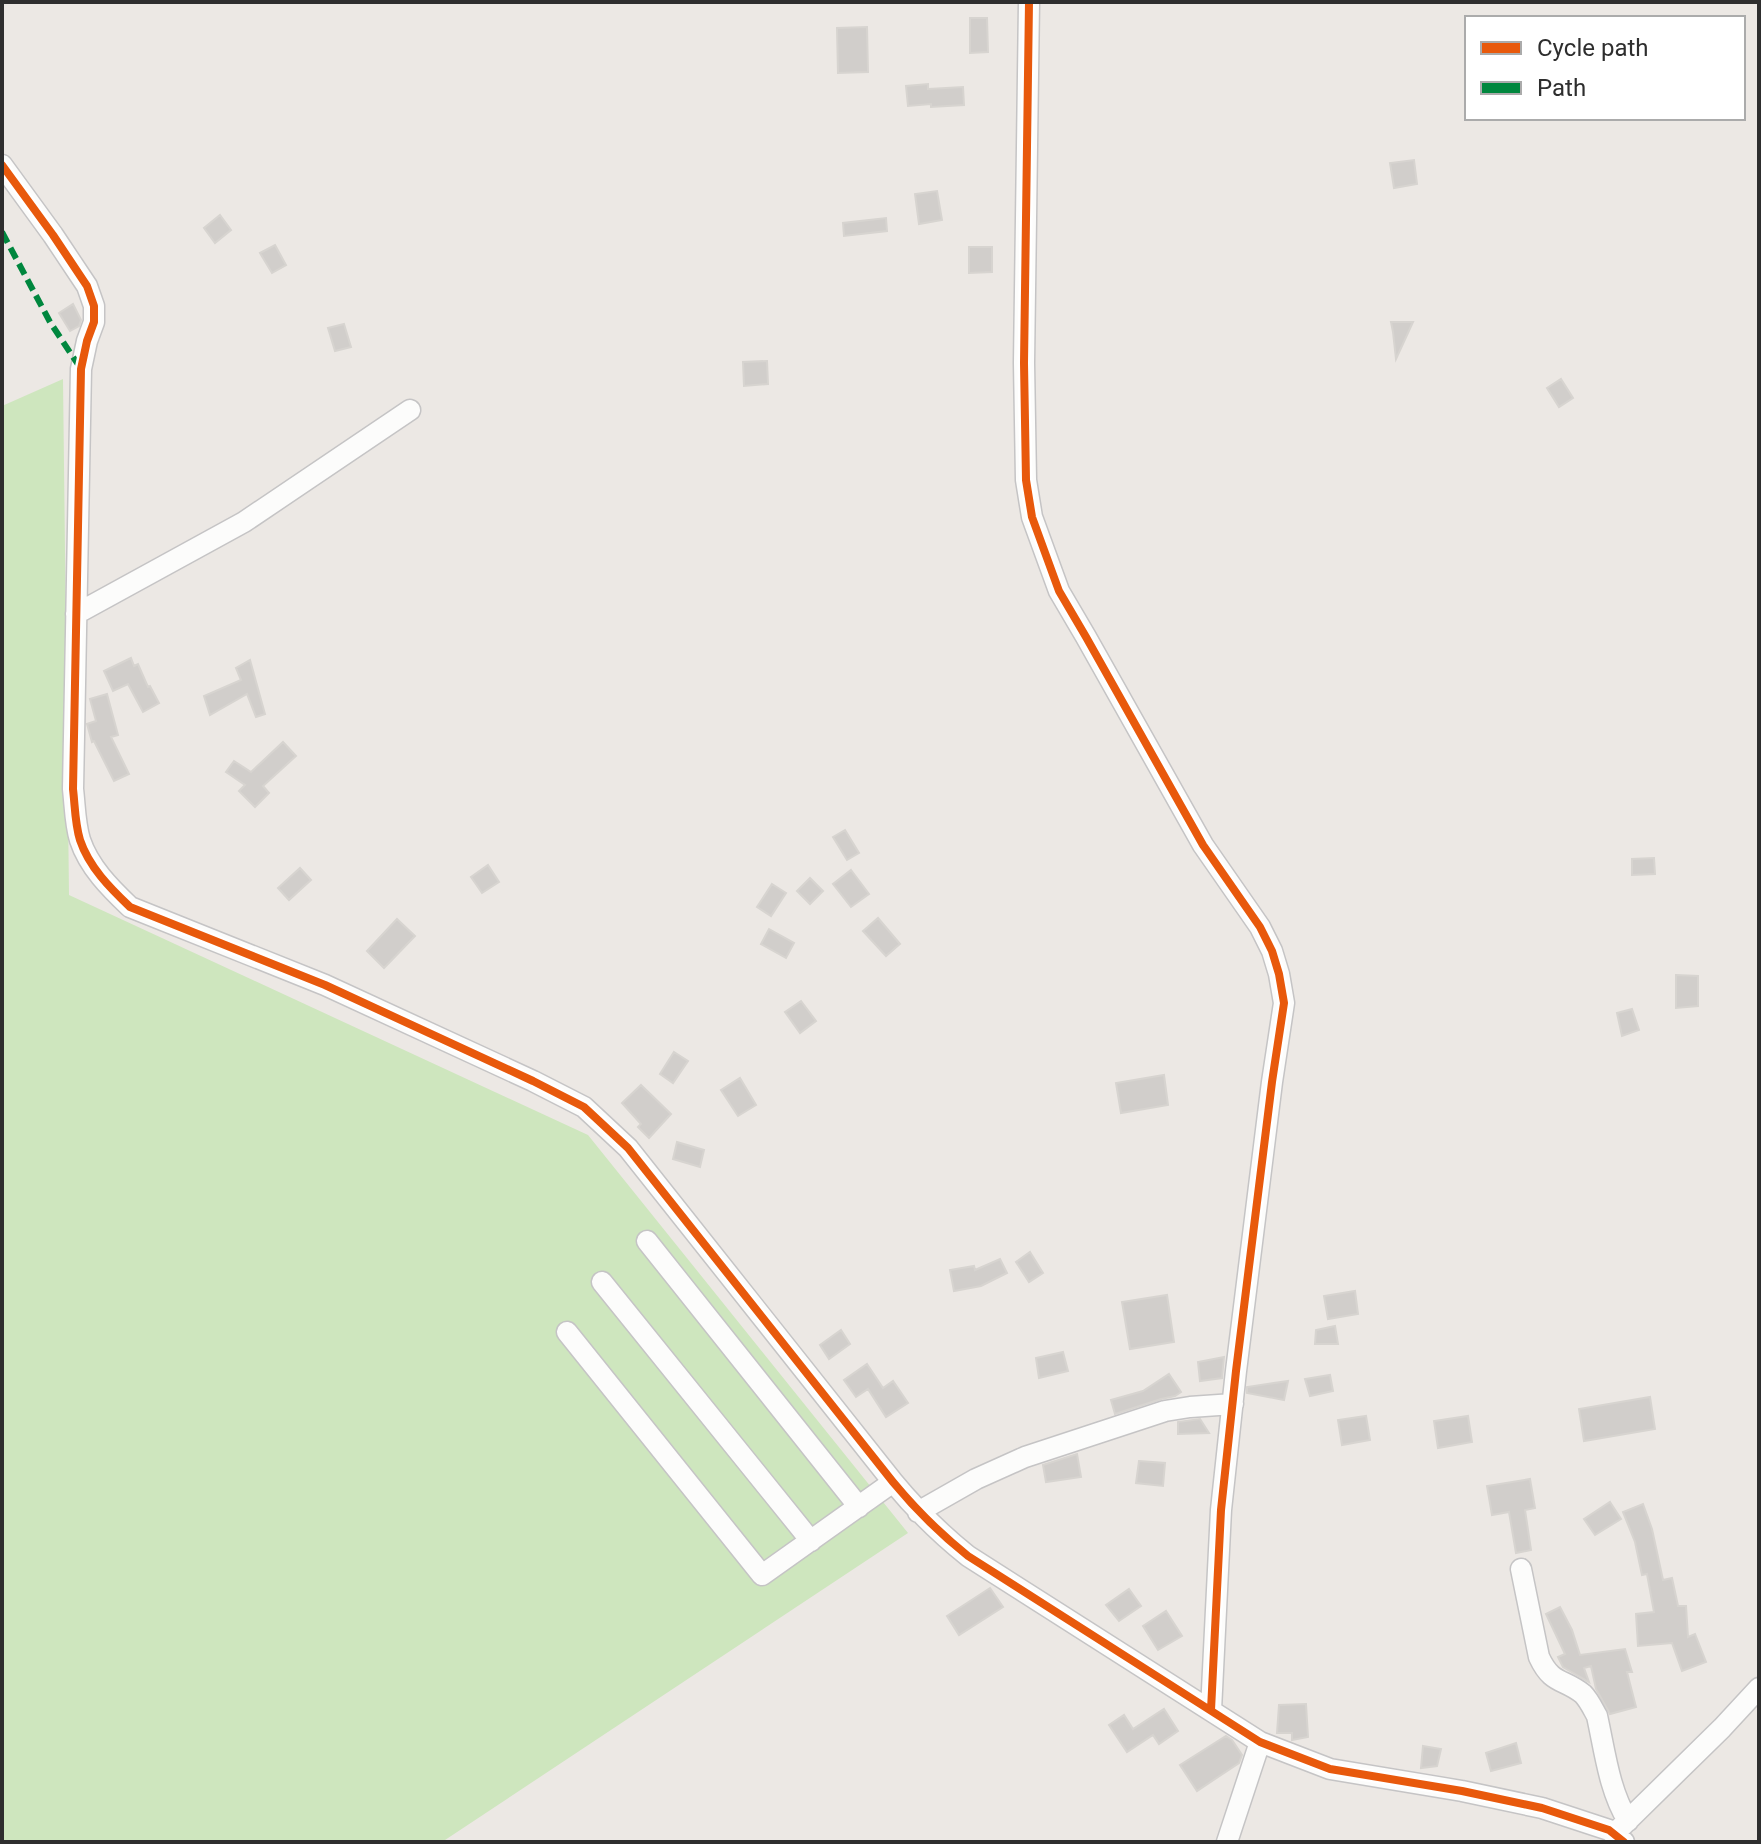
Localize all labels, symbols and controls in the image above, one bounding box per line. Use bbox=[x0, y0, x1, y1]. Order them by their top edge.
legend bbox=[1465, 16, 1745, 120]
text: Cycle path bbox=[1537, 34, 1649, 62]
text: Path bbox=[1537, 74, 1586, 102]

